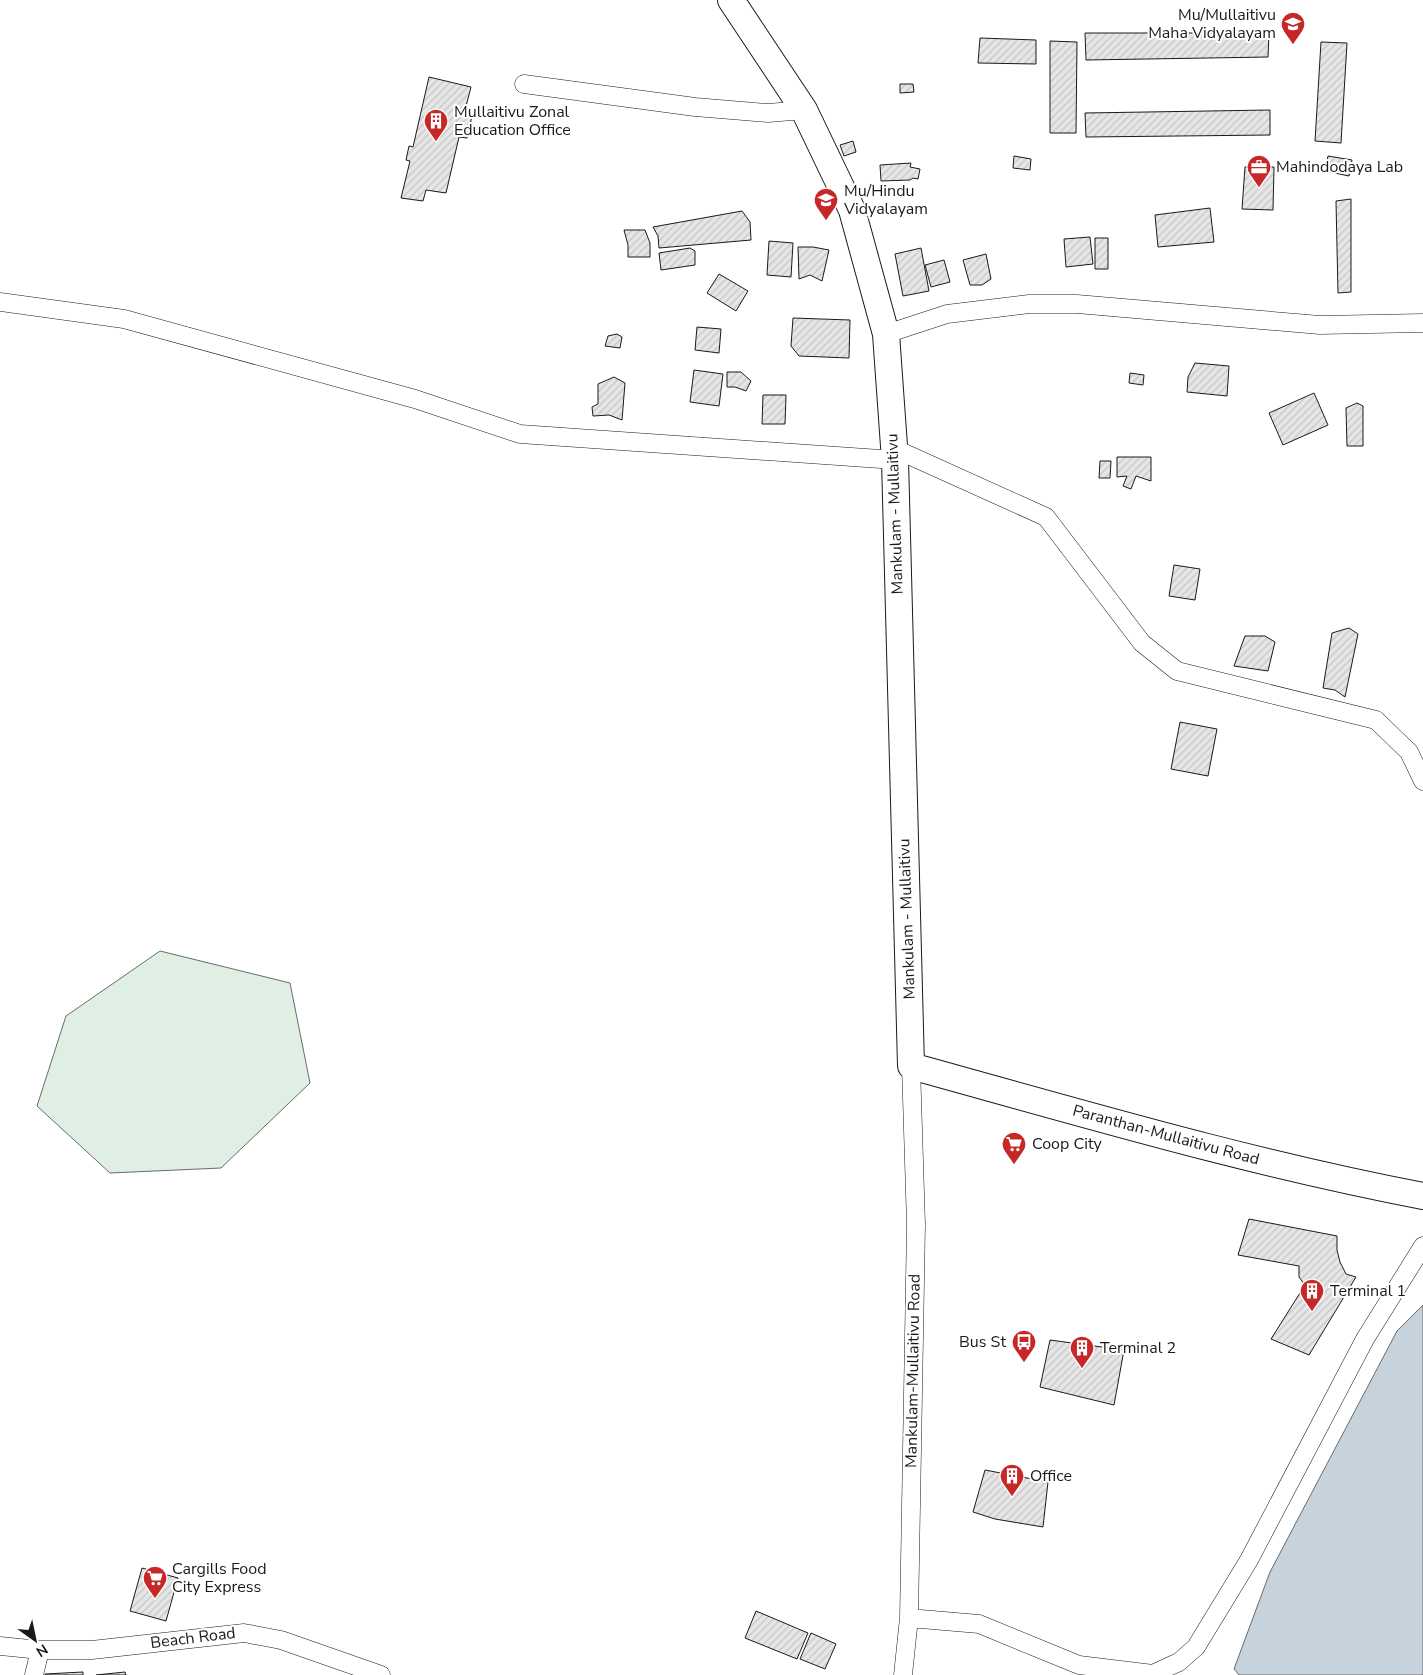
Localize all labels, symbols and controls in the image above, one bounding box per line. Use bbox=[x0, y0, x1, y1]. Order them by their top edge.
place label: Mu/Mullaitivu Maha Vidyalayam bbox=[1148, 4, 1276, 44]
school or university icon: Mu/Mullaitivu Maha Vidyalayam bbox=[1280, 11, 1306, 45]
place label: Mullaitivu Zonal Education Office bbox=[454, 101, 571, 141]
building icon: Mullaitivu Zonal Education Office bbox=[423, 108, 449, 142]
office icon: Mahindodaya Lab bbox=[1246, 154, 1272, 188]
place label: Mahindodaya Lab bbox=[1276, 156, 1403, 178]
place label: Mu/Hindu Vidyalayam bbox=[843, 180, 928, 220]
school or university icon: Mu/Hindu Vidyalayam bbox=[813, 187, 839, 221]
street label: Mankulam - Mullaitivu bbox=[881, 433, 909, 595]
street label: Mankulam - Mullaitivu bbox=[893, 838, 921, 1000]
street label: Paranthan-Mullaitivu Road bbox=[1070, 1099, 1262, 1171]
supermarket icon: Coop City bbox=[1001, 1131, 1027, 1165]
place label: Coop City bbox=[1032, 1133, 1103, 1155]
street label: Mankulam-Mullaitivu Road bbox=[900, 1274, 926, 1468]
building icon: Terminal 1 bbox=[1299, 1278, 1325, 1312]
place label: Terminal 1 bbox=[1330, 1280, 1406, 1302]
bus stop icon: Bus St bbox=[1011, 1329, 1037, 1363]
place label: Bus St bbox=[959, 1331, 1006, 1353]
building icon: Terminal 2 bbox=[1069, 1335, 1095, 1369]
place label: Terminal 2 bbox=[1100, 1337, 1176, 1359]
building icon: Office bbox=[999, 1463, 1025, 1497]
place label: Office bbox=[1030, 1465, 1072, 1487]
place label: Cargills Food City Express bbox=[172, 1558, 266, 1598]
supermarket icon: Cargills Food City Express bbox=[142, 1565, 168, 1599]
north arrow bbox=[10, 1615, 60, 1665]
street label: Beach Road bbox=[149, 1622, 237, 1654]
text: N bbox=[32, 1640, 51, 1661]

